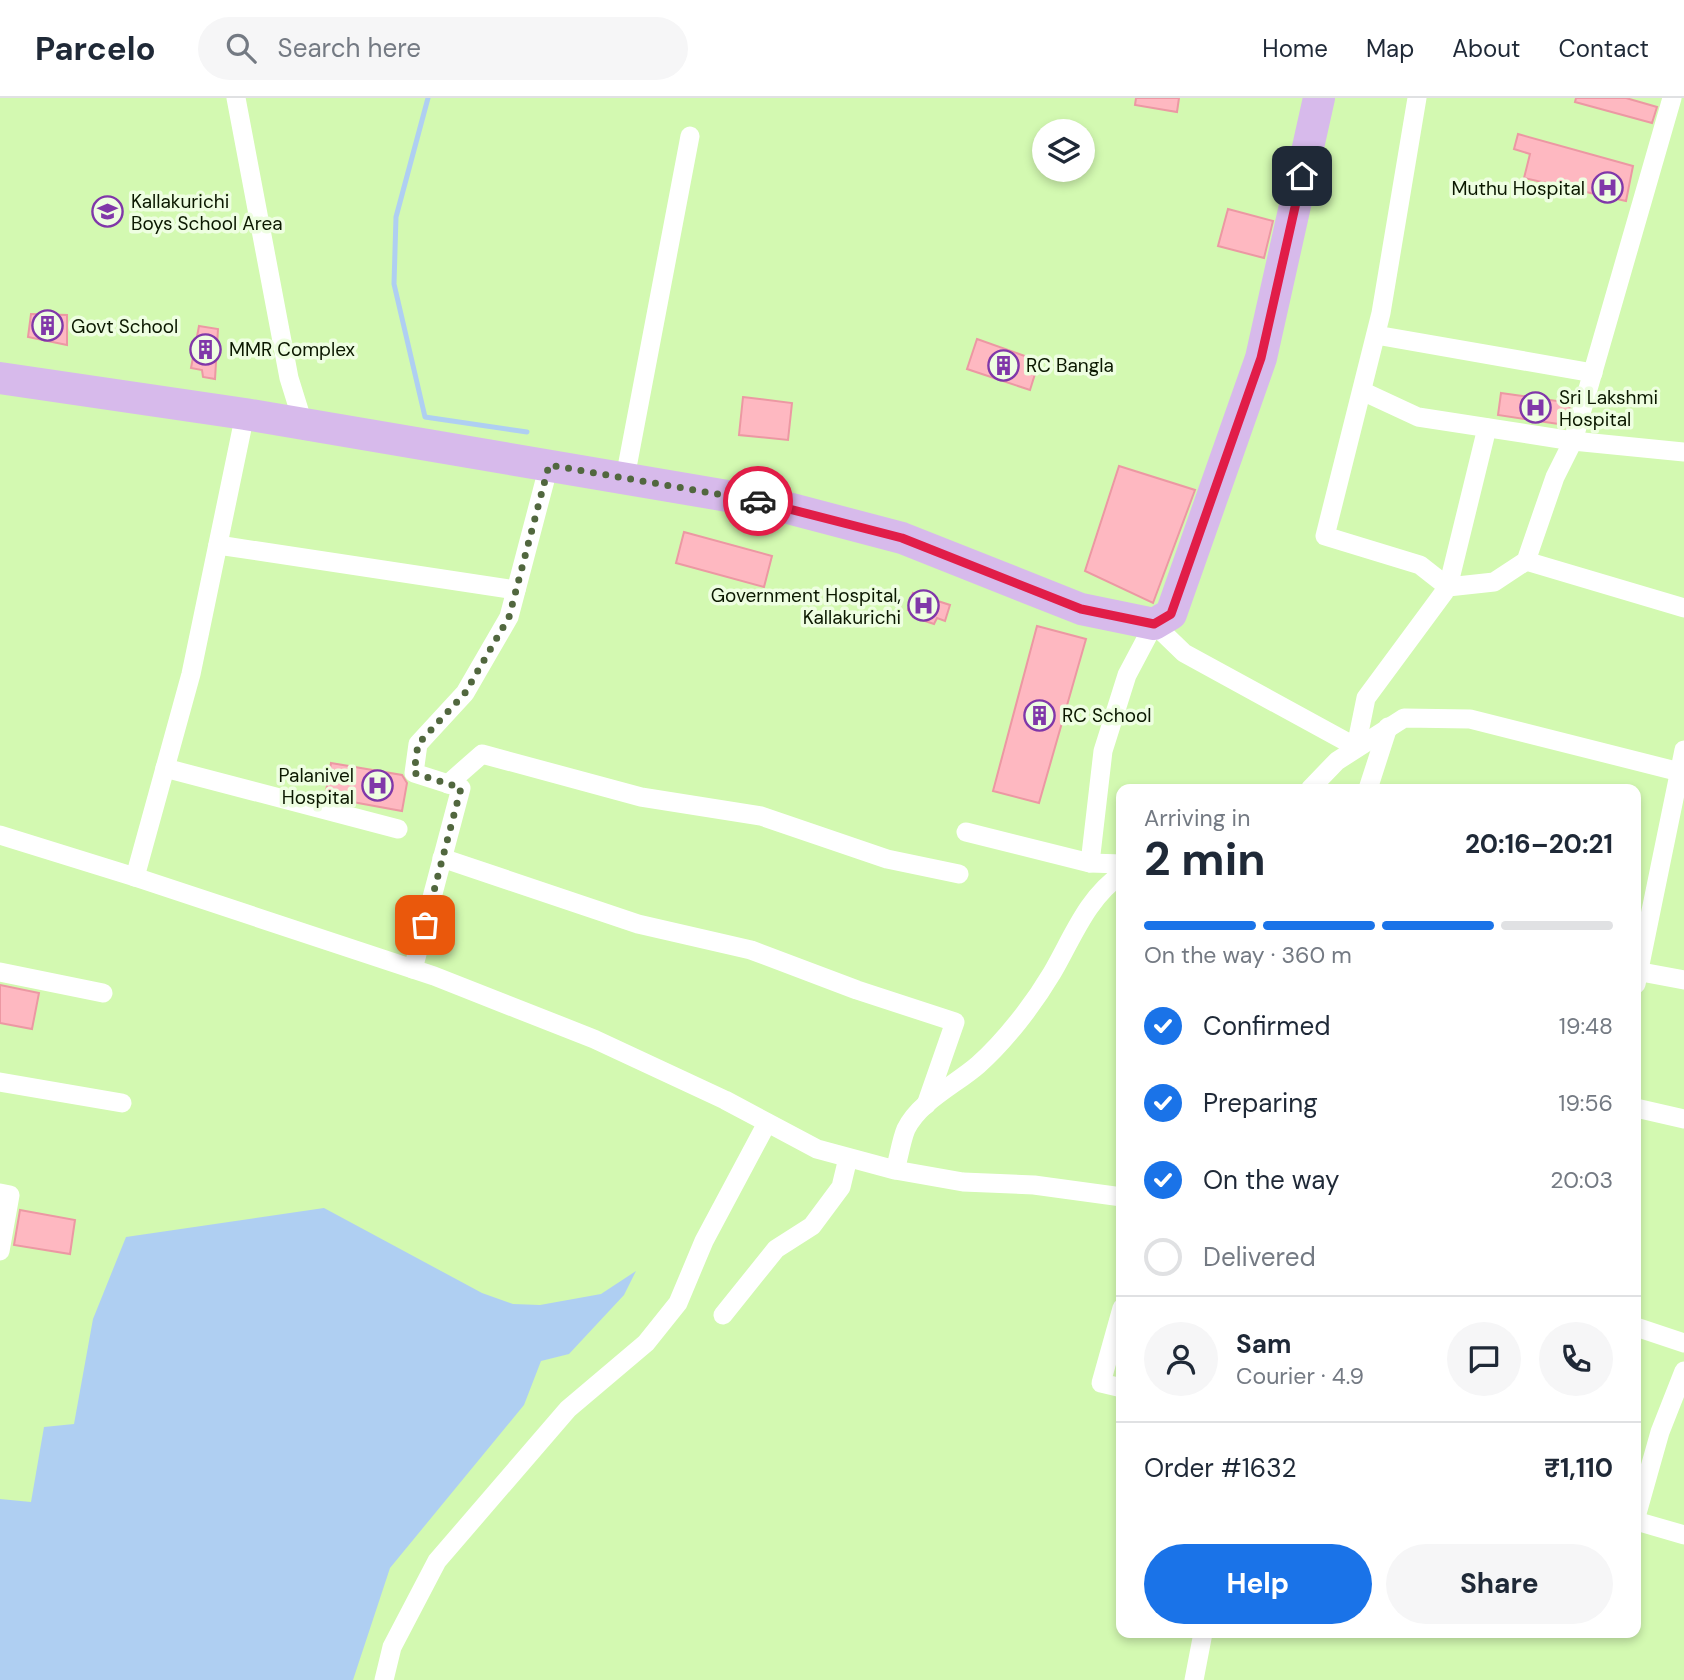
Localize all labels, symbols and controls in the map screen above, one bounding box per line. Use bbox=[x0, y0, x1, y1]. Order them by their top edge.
search box bbox=[198, 17, 688, 80]
text: Parcelo bbox=[35, 27, 156, 70]
icon: search bbox=[222, 29, 260, 67]
text: Search here bbox=[278, 31, 421, 65]
text: Home bbox=[1262, 33, 1328, 64]
text: Map bbox=[1366, 33, 1414, 64]
text: About bbox=[1452, 33, 1521, 64]
text: Contact bbox=[1559, 33, 1649, 64]
map controls bbox=[1032, 119, 1095, 182]
button: layers bbox=[1032, 119, 1095, 182]
pin bbox=[1272, 146, 1332, 206]
icon: home bbox=[1283, 157, 1321, 195]
hospital icon: Muthu Hospital bbox=[1591, 171, 1625, 205]
place label: Muthu Hospital bbox=[1452, 176, 1585, 201]
place label: Kallakurichi Boys School Area bbox=[131, 189, 283, 236]
school or university icon: Kallakurichi Boys School Area bbox=[91, 195, 125, 229]
building icon: Govt School bbox=[31, 309, 65, 343]
place label: Govt School bbox=[71, 314, 178, 339]
building icon: MMR Complex bbox=[189, 332, 223, 366]
place label: MMR Complex bbox=[229, 337, 356, 362]
building icon: RC Bangla bbox=[986, 348, 1020, 382]
place label: RC Bangla bbox=[1026, 353, 1114, 378]
place label: Sri Lakshmi Hospital bbox=[1559, 385, 1658, 432]
hospital icon: Sri Lakshmi Hospital bbox=[1519, 391, 1553, 425]
courier bbox=[723, 466, 793, 536]
icon: car bbox=[739, 482, 777, 520]
place label: Government Hospital, Kallakurichi bbox=[711, 583, 901, 630]
hospital icon: Government Hospital, Kallakurichi bbox=[907, 589, 941, 623]
building icon: RC School bbox=[1022, 698, 1056, 732]
place label: RC School bbox=[1062, 703, 1152, 728]
place label: Palanivel Hospital bbox=[278, 763, 354, 810]
hospital icon: Palanivel Hospital bbox=[360, 769, 394, 803]
text: Arriving in bbox=[1144, 803, 1250, 833]
text: 20:16–20:21 bbox=[1465, 827, 1613, 861]
text: 2 min bbox=[1144, 829, 1266, 889]
pin bbox=[395, 895, 455, 955]
icon: bag bbox=[406, 906, 444, 944]
text: On the way · 360 m bbox=[1144, 940, 1352, 970]
icon: check bbox=[1144, 1007, 1182, 1045]
text: Confirmed bbox=[1203, 1009, 1330, 1043]
text: 19:48 bbox=[1559, 1011, 1613, 1041]
icon: check bbox=[1144, 1084, 1182, 1122]
text: Preparing bbox=[1203, 1086, 1318, 1120]
text: 19:56 bbox=[1558, 1088, 1613, 1118]
icon: check bbox=[1144, 1161, 1182, 1199]
text: On the way bbox=[1203, 1163, 1339, 1197]
text: 20:03 bbox=[1550, 1165, 1613, 1195]
text: Delivered bbox=[1203, 1240, 1316, 1274]
button: person bbox=[1144, 1322, 1218, 1396]
button: chat bbox=[1447, 1322, 1521, 1396]
button: phone bbox=[1539, 1322, 1613, 1396]
text: Sam bbox=[1236, 1327, 1291, 1361]
text: Courier · 4.9 bbox=[1236, 1361, 1364, 1391]
text: Order #1632 bbox=[1144, 1451, 1297, 1485]
text: ₹1,110 bbox=[1544, 1451, 1613, 1485]
button: Help bbox=[1144, 1544, 1372, 1624]
button: Share bbox=[1386, 1544, 1613, 1624]

